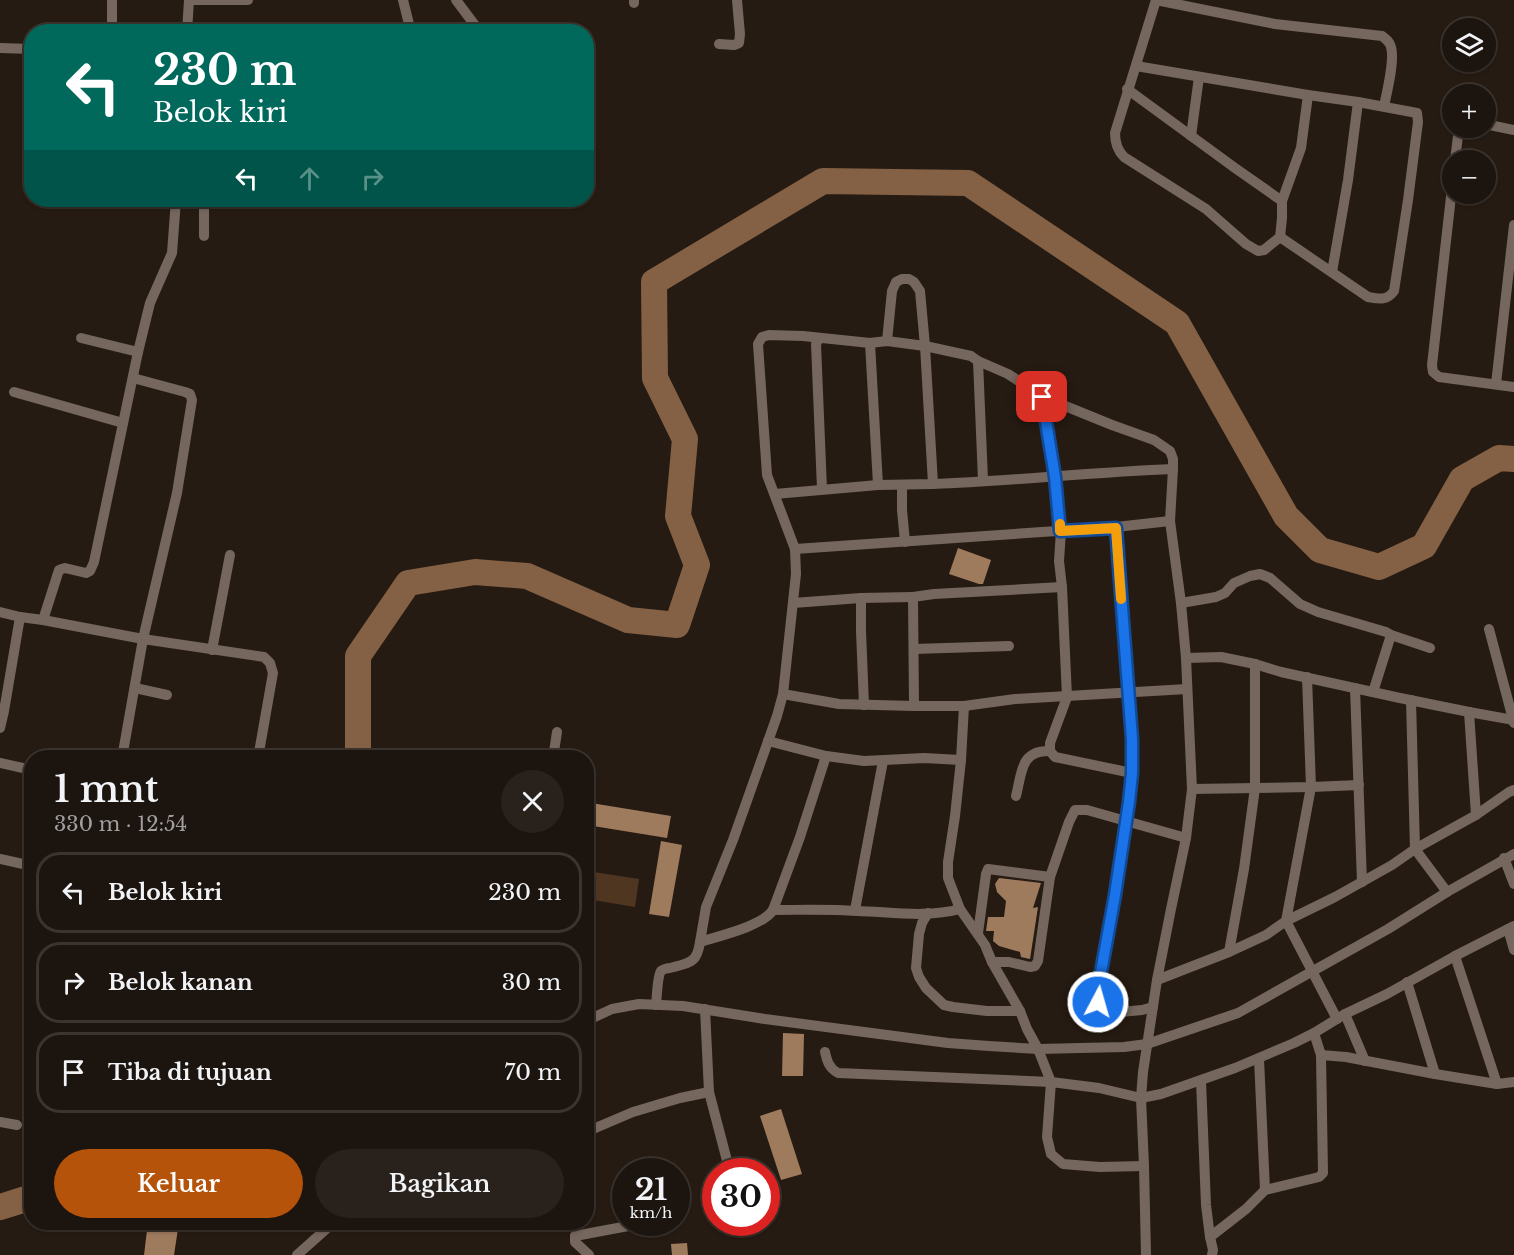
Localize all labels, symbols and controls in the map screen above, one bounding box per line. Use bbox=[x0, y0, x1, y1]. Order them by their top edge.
map controls bbox=[1442, 18, 1496, 204]
button: layers bbox=[1442, 18, 1496, 72]
text: 230 m bbox=[153, 44, 296, 96]
icon: left bbox=[54, 48, 132, 126]
button: + bbox=[1442, 84, 1496, 138]
text: Belok kiri bbox=[153, 96, 288, 129]
button: − bbox=[1442, 150, 1496, 204]
icon: left bbox=[230, 162, 263, 195]
icon: ahead bbox=[293, 162, 326, 195]
icon: right bbox=[356, 162, 389, 195]
pin bbox=[1016, 371, 1067, 422]
icon: arrive bbox=[1025, 380, 1058, 413]
text: 1 mnt bbox=[54, 767, 159, 812]
button: close bbox=[501, 770, 564, 833]
text: 330 m · 12:54 bbox=[54, 812, 187, 836]
icon: left bbox=[57, 876, 90, 909]
text: Belok kiri bbox=[108, 879, 222, 906]
text: 230 m bbox=[488, 879, 561, 906]
icon: right bbox=[57, 966, 90, 999]
text: Belok kanan bbox=[108, 969, 253, 996]
text: 30 m bbox=[502, 969, 561, 996]
position arrow bbox=[1066, 970, 1130, 1034]
icon: arrive bbox=[57, 1056, 90, 1089]
text: Tiba di tujuan bbox=[108, 1059, 272, 1086]
text: 70 m bbox=[504, 1059, 561, 1086]
button: Keluar bbox=[54, 1149, 303, 1218]
button: Bagikan bbox=[315, 1149, 564, 1218]
speed limit sign: 30 bbox=[702, 1158, 780, 1236]
text: 21 bbox=[635, 1171, 667, 1208]
text: km/h bbox=[630, 1203, 672, 1222]

